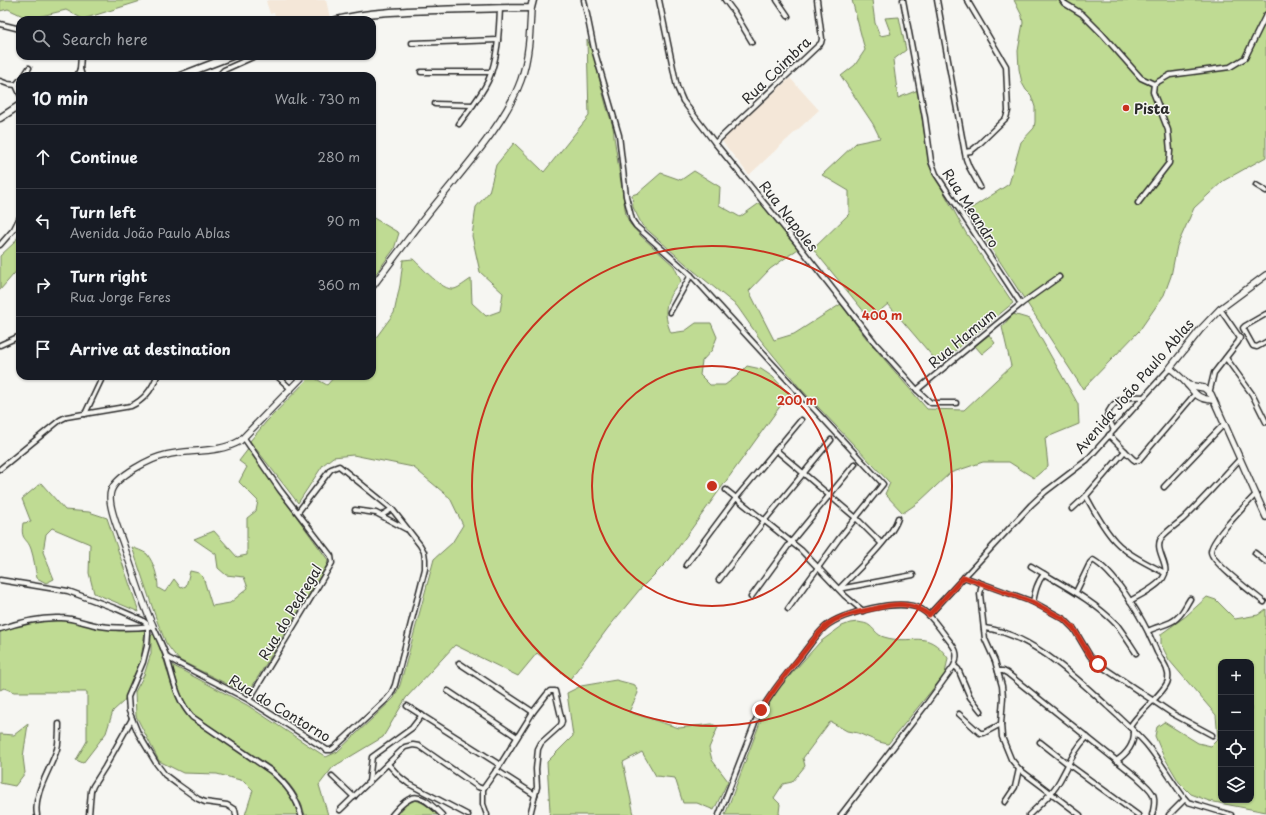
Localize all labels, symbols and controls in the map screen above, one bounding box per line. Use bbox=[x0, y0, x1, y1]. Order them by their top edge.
search box bbox=[16, 16, 376, 60]
icon: search bbox=[30, 27, 52, 49]
text: Search here bbox=[62, 27, 148, 50]
street label: Rua Coimbra bbox=[737, 31, 816, 108]
text: 10 min bbox=[32, 85, 88, 111]
text: Walk · 730 m bbox=[275, 89, 360, 108]
place label: Pista bbox=[1134, 98, 1170, 119]
marker: Pista bbox=[1121, 103, 1131, 113]
text: Continue bbox=[70, 145, 138, 168]
icon: ahead bbox=[32, 146, 54, 168]
text: 280 m bbox=[318, 147, 360, 166]
street label: Rua Meandro bbox=[938, 164, 1005, 252]
street label: Rua Napoles bbox=[755, 176, 823, 256]
text: Turn left bbox=[70, 200, 136, 223]
icon: left bbox=[32, 210, 54, 232]
text: 90 m bbox=[327, 211, 360, 230]
text: Avenida João Paulo Ablas bbox=[70, 223, 230, 242]
text: Turn right bbox=[70, 264, 147, 287]
icon: right bbox=[32, 274, 54, 296]
text: 360 m bbox=[317, 275, 360, 294]
text: Rua Jorge Feres bbox=[70, 287, 171, 306]
street label: Rua Hamum bbox=[923, 303, 1001, 373]
text: 400 m bbox=[862, 306, 902, 324]
street label: Avenida João Paulo Ablas bbox=[1069, 314, 1199, 458]
text: Arrive at destination bbox=[70, 337, 231, 360]
icon: arrive bbox=[32, 338, 54, 360]
text: 200 m bbox=[777, 391, 817, 409]
centre of rings bbox=[705, 479, 719, 493]
street label: Rua do Pedregal bbox=[253, 560, 327, 664]
route start bbox=[1089, 655, 1107, 673]
map controls bbox=[1218, 659, 1254, 803]
button: + bbox=[1218, 659, 1254, 695]
street label: Rua do Contorno bbox=[225, 669, 335, 747]
button: − bbox=[1218, 695, 1254, 731]
route end bbox=[752, 701, 770, 719]
button: locate bbox=[1218, 731, 1254, 767]
button: layers bbox=[1218, 767, 1254, 803]

